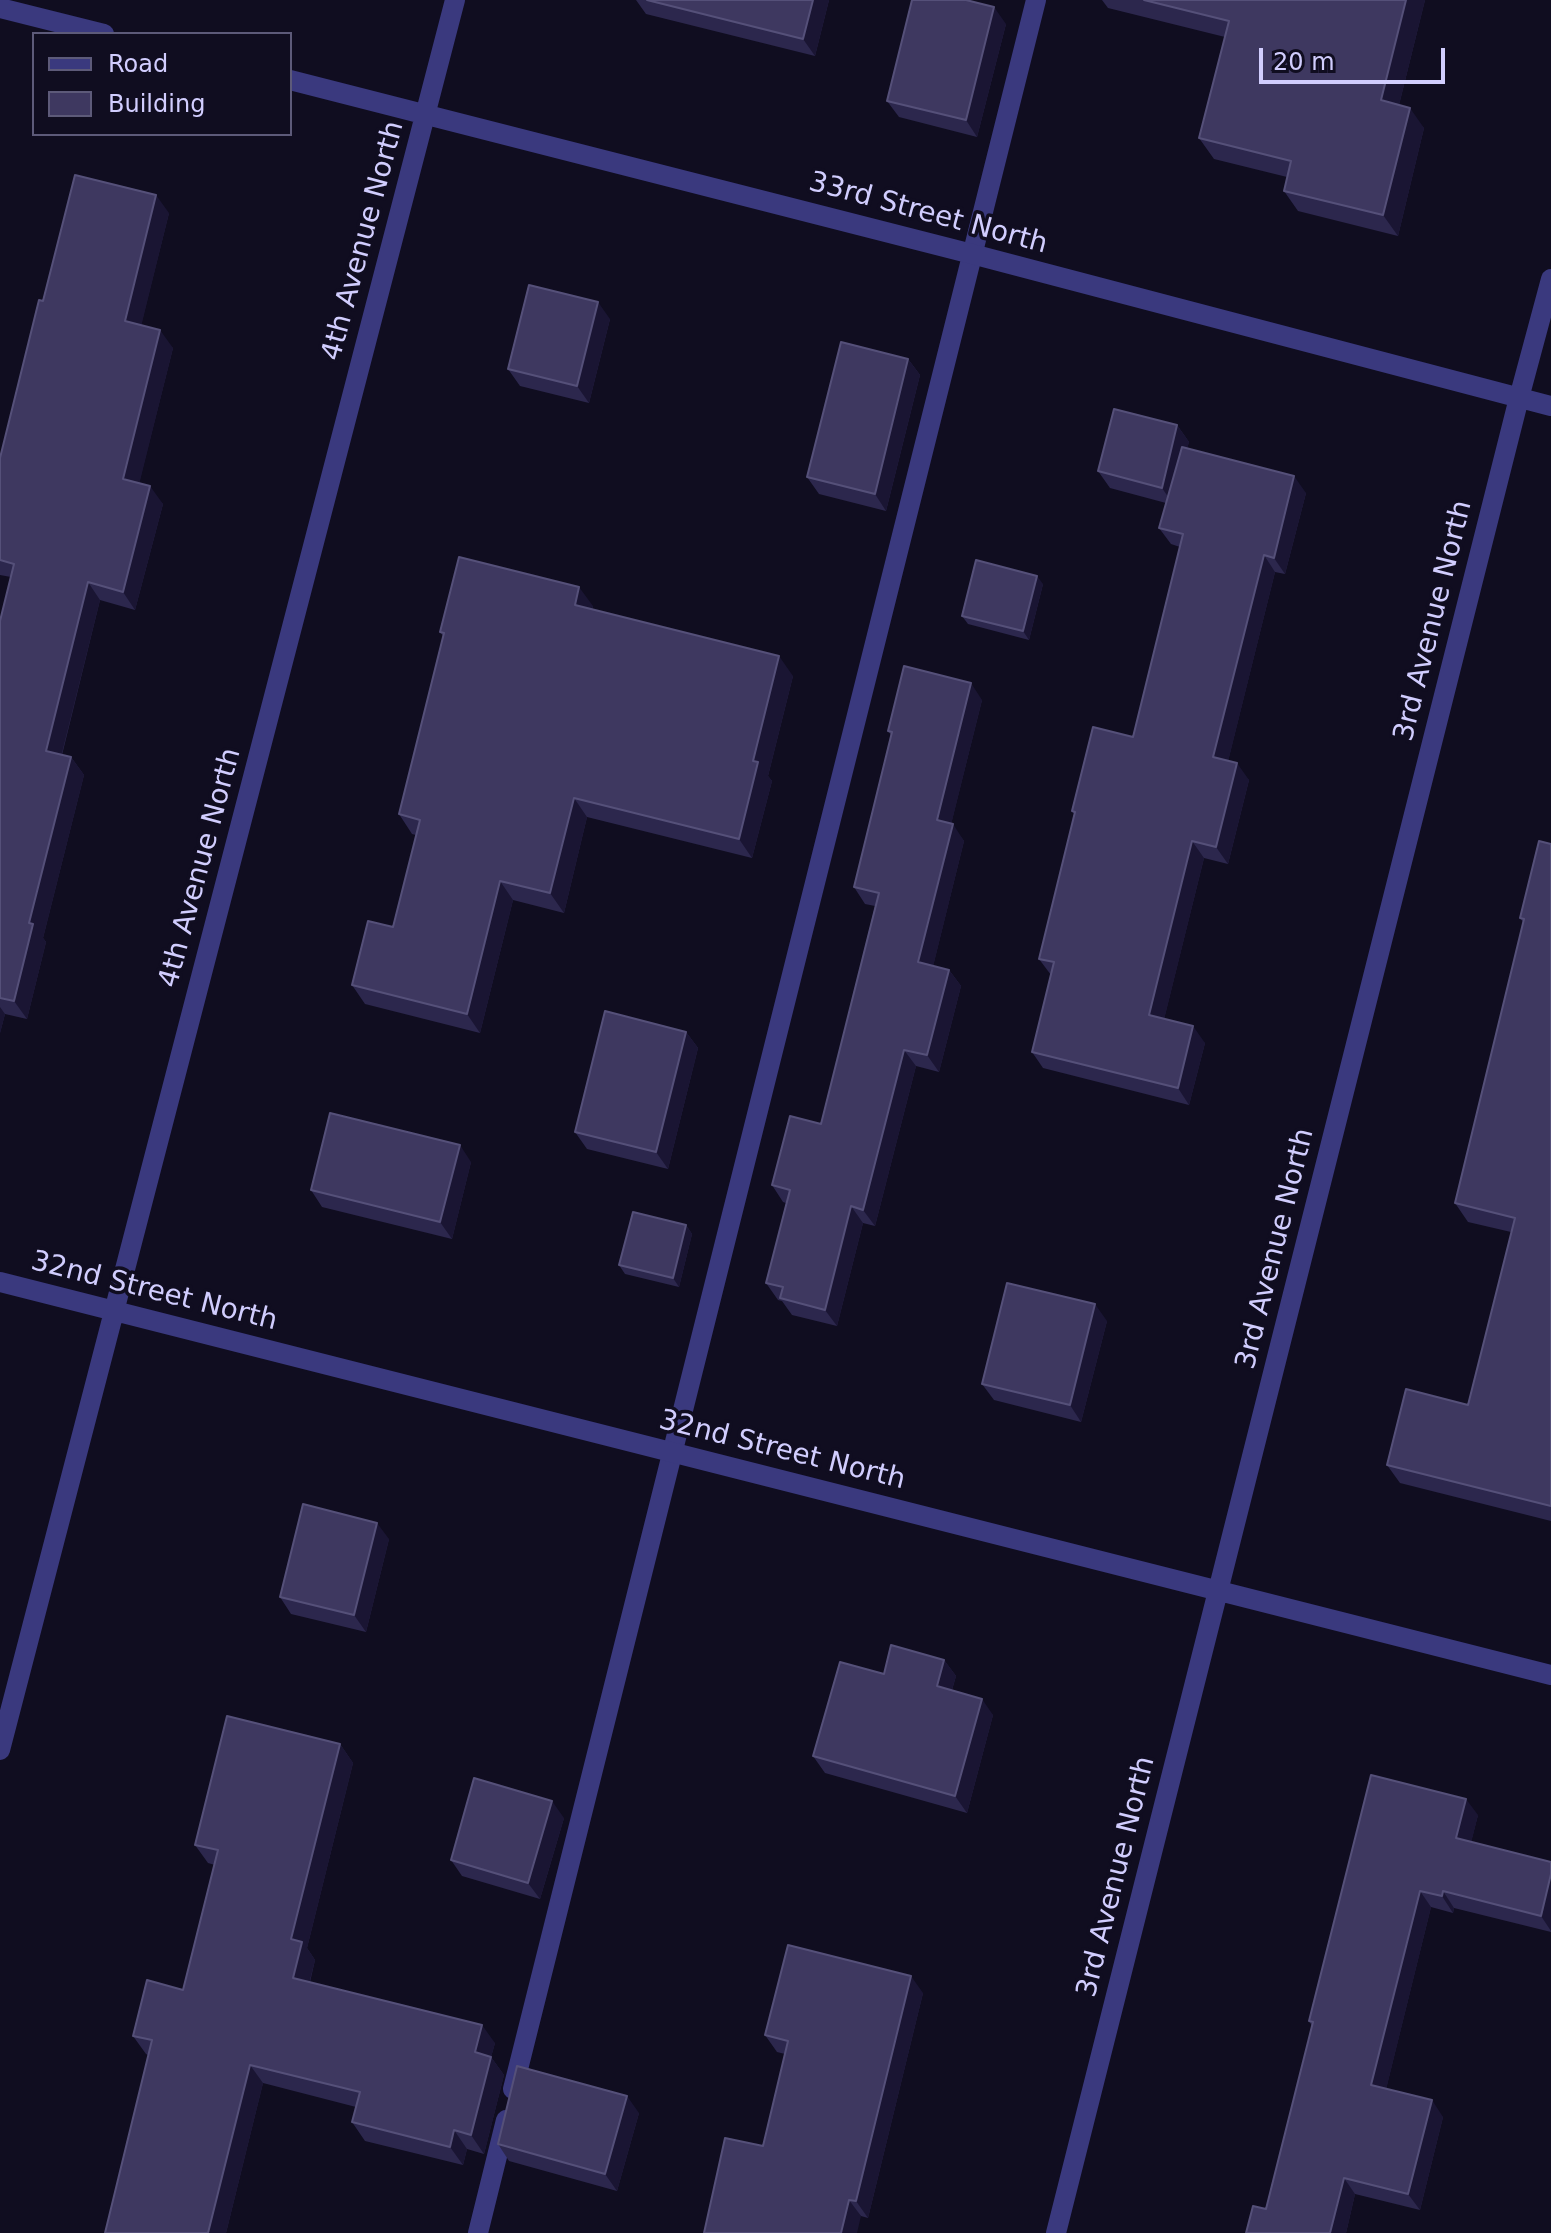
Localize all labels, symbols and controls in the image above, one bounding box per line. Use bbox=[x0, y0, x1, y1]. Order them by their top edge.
legend bbox=[32, 32, 292, 136]
scale bar bbox=[1263, 32, 1449, 82]
text: 20 m bbox=[1273, 48, 1335, 76]
text: Road bbox=[108, 50, 168, 78]
text: Building bbox=[108, 90, 205, 118]
street label: 4th Avenue North bbox=[316, 118, 412, 364]
street label: 33rd Street North bbox=[805, 166, 1051, 262]
street label: 3rd Avenue North bbox=[1388, 497, 1480, 745]
street label: 4th Avenue North bbox=[153, 745, 249, 991]
street label: 3rd Avenue North bbox=[1230, 1125, 1322, 1373]
street label: 32nd Street North bbox=[28, 1245, 280, 1339]
street label: 32nd Street North bbox=[656, 1404, 908, 1498]
street label: 3rd Avenue North bbox=[1071, 1753, 1163, 2001]

